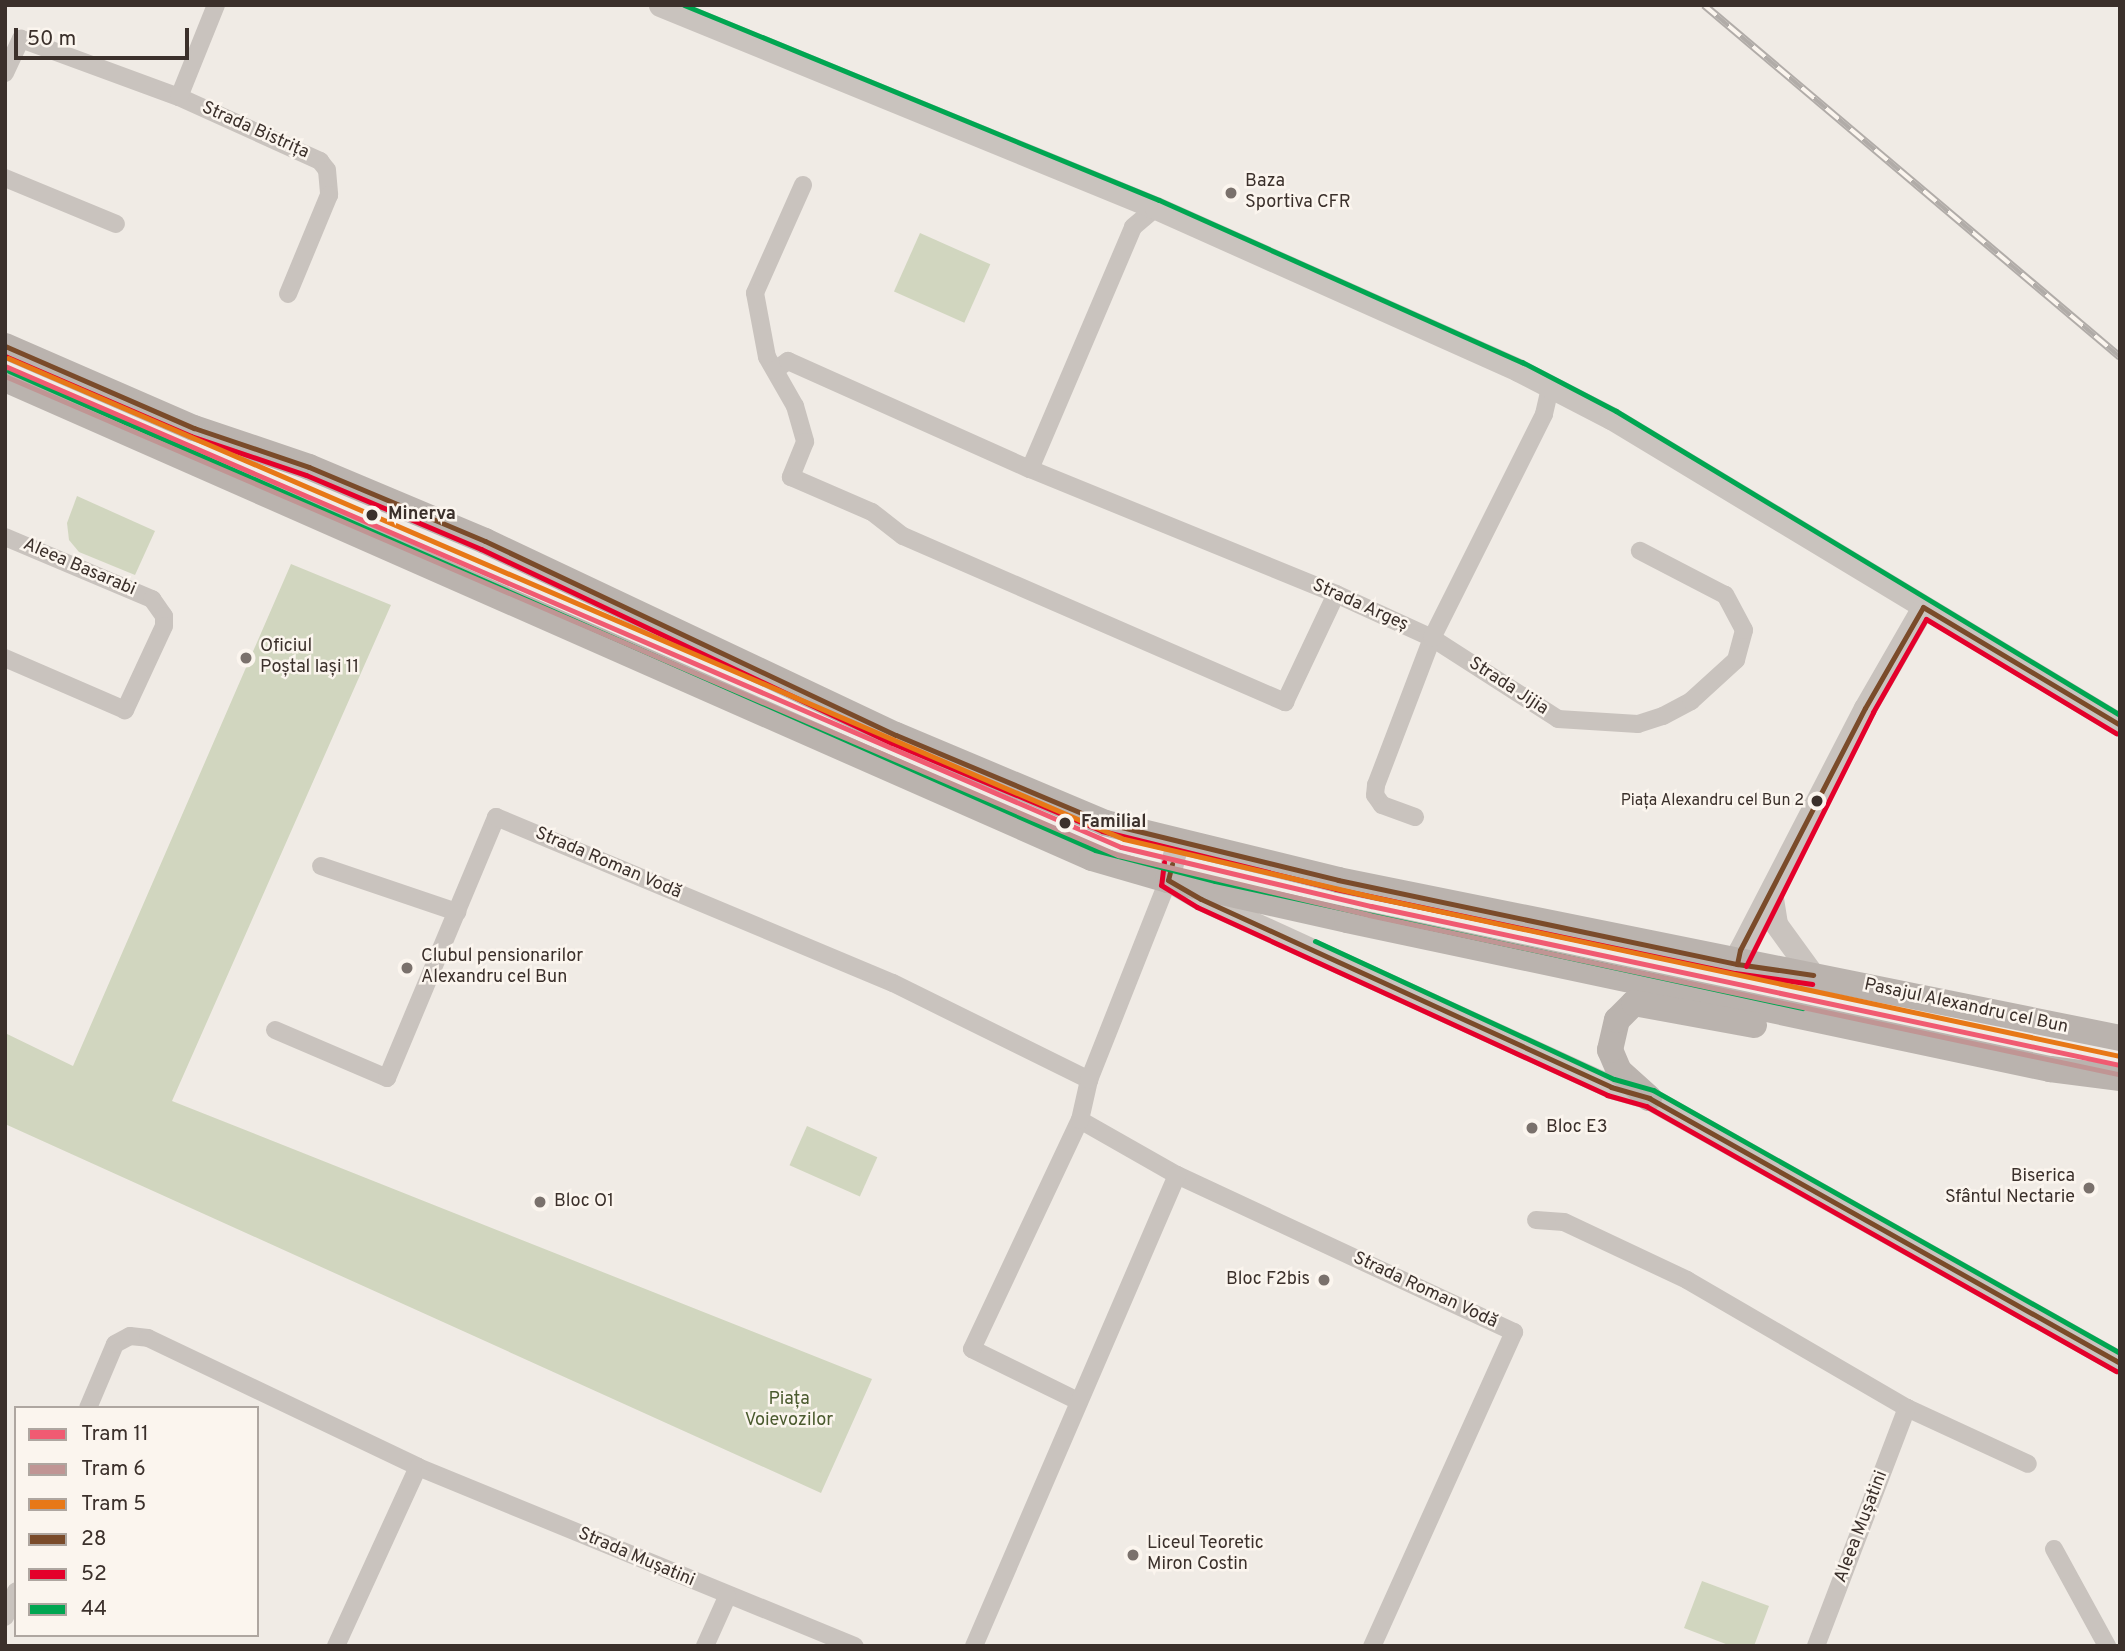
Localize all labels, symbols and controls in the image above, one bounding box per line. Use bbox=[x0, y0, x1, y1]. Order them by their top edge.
scale bar bbox=[18, 14, 192, 58]
text: 50 m bbox=[27, 26, 76, 53]
street label: Strada Bistrița bbox=[198, 98, 312, 164]
place label: Baza Sportiva CFR bbox=[1245, 172, 1351, 214]
marker: Baza Sportiva CFR bbox=[1223, 185, 1239, 201]
place label: Minerva bbox=[388, 504, 456, 526]
marker: Minerva bbox=[362, 505, 382, 525]
street label: Aleea Basarabi bbox=[19, 535, 139, 601]
street label: Strada Argeș bbox=[1308, 575, 1412, 637]
place label: Oficiul Poștal Iași 11 bbox=[260, 637, 359, 680]
marker: Oficiul Poștal Iași 11 bbox=[238, 650, 254, 666]
street label: Strada Jijia bbox=[1464, 653, 1552, 721]
place label: Piața Alexandru cel Bun 2 bbox=[1620, 791, 1804, 811]
marker: Piața Alexandru cel Bun 2 bbox=[1810, 794, 1824, 808]
place label: Familial bbox=[1081, 812, 1146, 834]
marker: Familial bbox=[1055, 813, 1075, 833]
street label: Strada Roman Vodă bbox=[531, 823, 685, 905]
place label: Clubul pensionarilor Alexandru cel Bun bbox=[421, 947, 583, 990]
marker: Clubul pensionarilor Alexandru cel Bun bbox=[399, 960, 415, 976]
street label: Pasajul Alexandru cel Bun bbox=[1862, 975, 2070, 1039]
place label: Bloc E3 bbox=[1546, 1117, 1608, 1139]
marker: Bloc E3 bbox=[1524, 1120, 1540, 1136]
place label: Biserica Sfântul Nectarie bbox=[1945, 1167, 2075, 1210]
marker: Biserica Sfântul Nectarie bbox=[2081, 1180, 2097, 1196]
place label: Bloc O1 bbox=[554, 1191, 614, 1213]
marker: Bloc O1 bbox=[532, 1194, 548, 1210]
street label: Strada Roman Vodă bbox=[1349, 1248, 1501, 1334]
place label: Bloc F2bis bbox=[1226, 1269, 1310, 1291]
marker: Bloc F2bis bbox=[1316, 1272, 1332, 1288]
park label: Piața Voievozilor bbox=[745, 1390, 833, 1432]
legend bbox=[14, 1406, 259, 1637]
text: Tram 11 bbox=[81, 1421, 149, 1448]
text: Tram 6 bbox=[81, 1456, 146, 1483]
street label: Aleea Mușatini bbox=[1831, 1468, 1893, 1586]
text: Tram 5 bbox=[81, 1491, 146, 1518]
street label: Strada Mușatini bbox=[574, 1524, 698, 1592]
text: 28 bbox=[81, 1526, 107, 1553]
place label: Liceul Teoretic Miron Costin bbox=[1147, 1534, 1264, 1576]
marker: Liceul Teoretic Miron Costin bbox=[1125, 1547, 1141, 1563]
text: 52 bbox=[81, 1561, 107, 1588]
text: 44 bbox=[81, 1596, 107, 1623]

